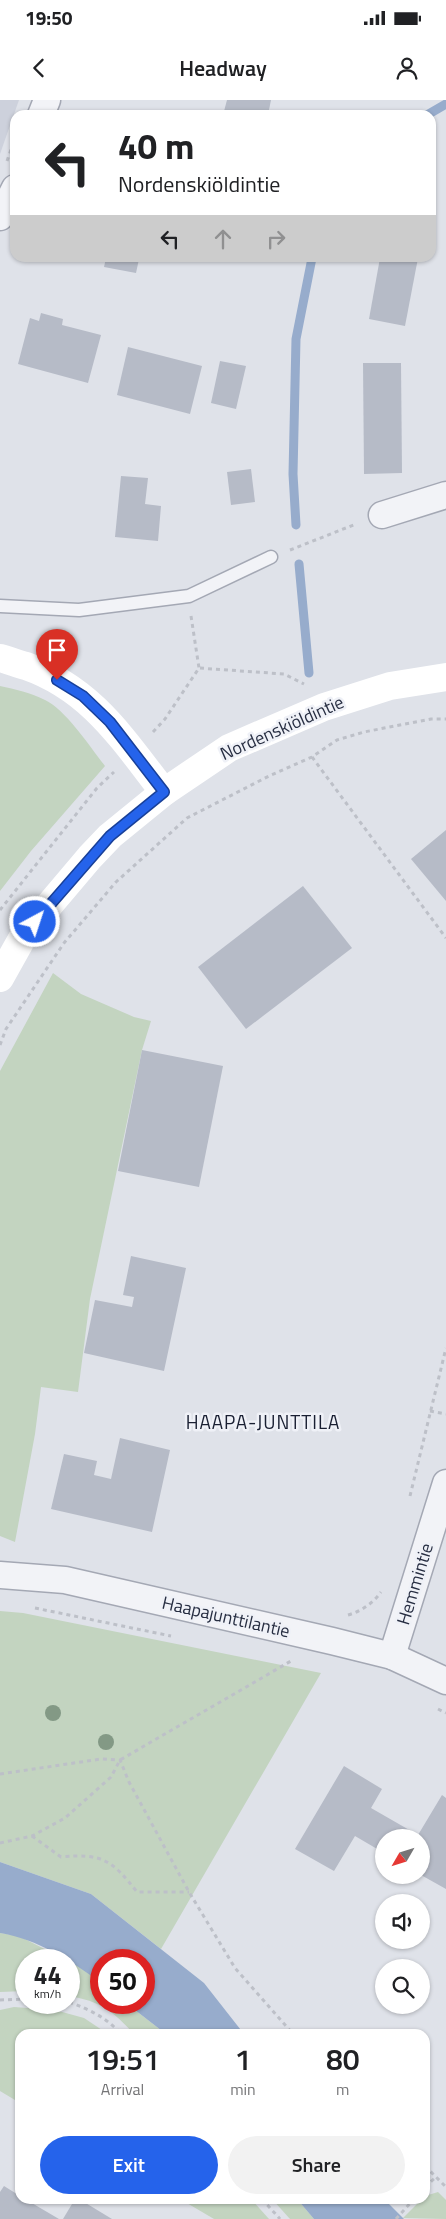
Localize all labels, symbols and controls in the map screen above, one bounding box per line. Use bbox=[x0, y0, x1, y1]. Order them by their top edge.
text: 19:50 bbox=[25, 3, 72, 32]
text: Headway bbox=[179, 51, 267, 85]
icon: back bbox=[25, 54, 53, 82]
icon: person bbox=[393, 54, 421, 82]
text: 40 m bbox=[118, 119, 194, 173]
icon: left bbox=[35, 130, 100, 195]
text: Nordenskiöldintie bbox=[118, 167, 280, 201]
icon: left bbox=[156, 225, 184, 253]
icon: ahead bbox=[209, 225, 237, 253]
icon: right bbox=[262, 225, 290, 253]
pin bbox=[36, 629, 78, 680]
icon: arrive bbox=[43, 636, 71, 664]
street label: Nordenskiöldintie bbox=[216, 688, 348, 767]
position arrow bbox=[8, 895, 60, 947]
district label: HAAPA-JUNTTILA bbox=[186, 1407, 340, 1436]
street label: Hemmintie bbox=[389, 1540, 440, 1628]
street label: Haapajunttilantie bbox=[159, 1589, 293, 1644]
north arrow bbox=[375, 1829, 430, 1884]
map controls bbox=[375, 1829, 430, 2014]
button: sound bbox=[375, 1894, 430, 1949]
speed limit sign: 50 bbox=[90, 1949, 155, 2014]
text: 44 bbox=[33, 1956, 62, 1994]
button: search bbox=[375, 1959, 430, 2014]
text: km/h bbox=[34, 1984, 61, 2003]
text: 19:51 bbox=[85, 2036, 160, 2082]
text: 1 bbox=[234, 2036, 251, 2082]
text: 80 bbox=[326, 2036, 360, 2082]
text: Arrival bbox=[101, 2077, 144, 2101]
text: min bbox=[230, 2077, 256, 2101]
text: m bbox=[336, 2077, 349, 2101]
button: Exit bbox=[40, 2136, 218, 2194]
button: Share bbox=[228, 2136, 405, 2194]

